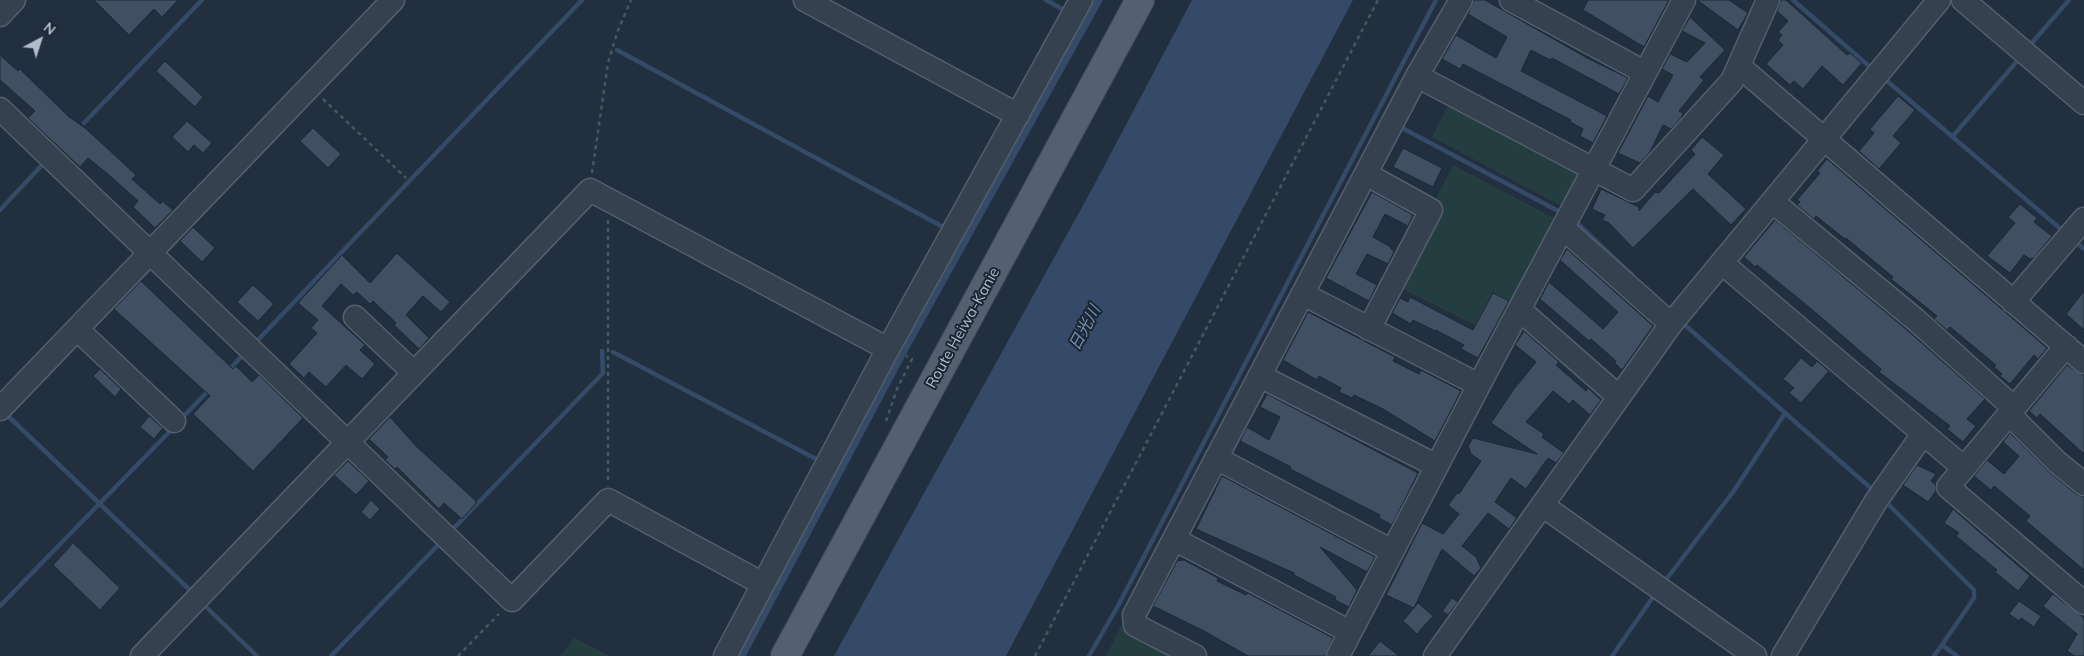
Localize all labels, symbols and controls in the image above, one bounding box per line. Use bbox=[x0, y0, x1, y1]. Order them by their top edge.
north arrow bbox=[15, 15, 65, 65]
text: N bbox=[40, 18, 59, 39]
street label: Route Heiwa-Kanie bbox=[922, 264, 1004, 392]
water label: 日光川 bbox=[1065, 302, 1105, 354]

